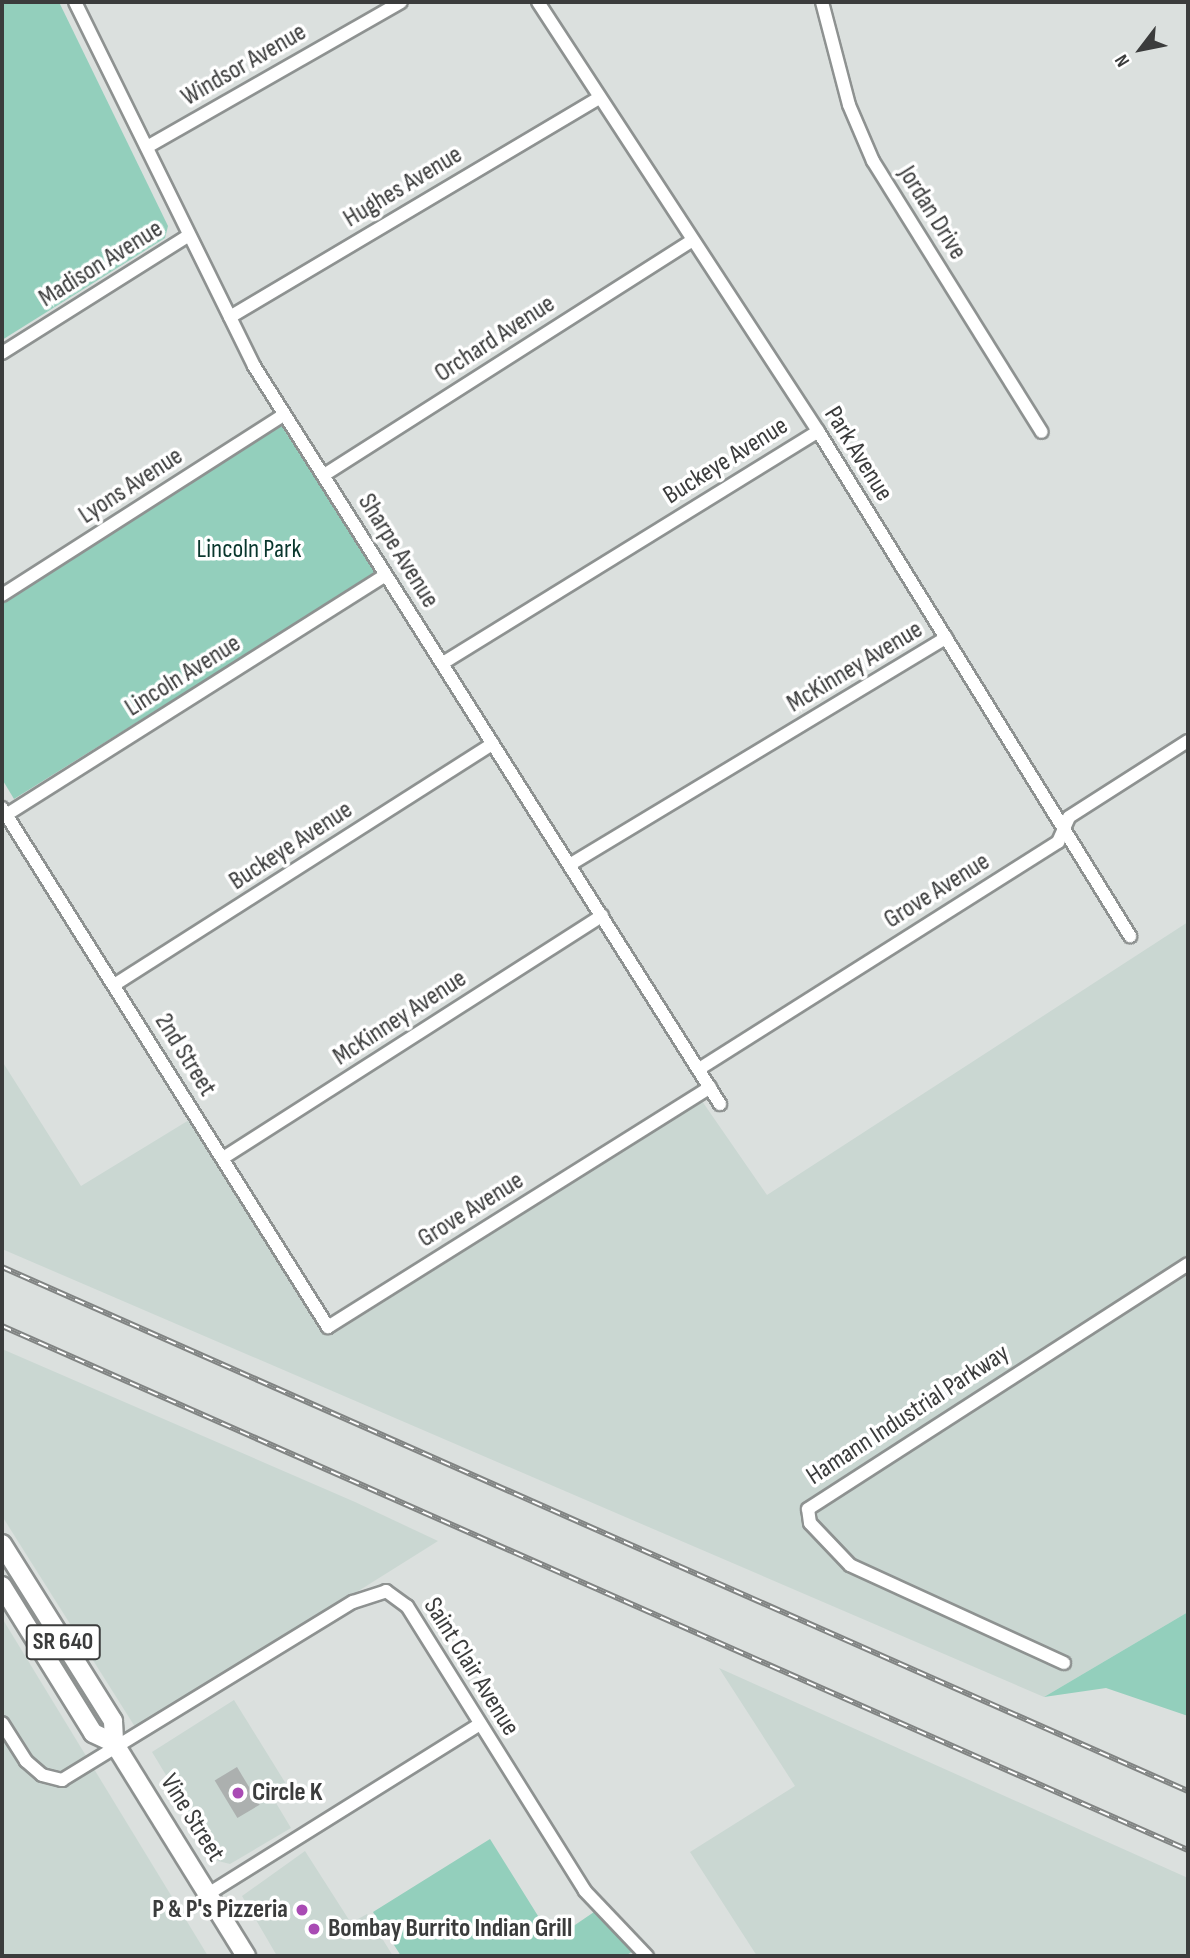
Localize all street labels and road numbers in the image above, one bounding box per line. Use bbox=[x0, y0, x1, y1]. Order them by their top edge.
street label: Windsor Avenue bbox=[176, 17, 312, 113]
street label: Hughes Avenue bbox=[338, 139, 468, 235]
street label: Jordan Drive bbox=[891, 160, 973, 266]
street label: Madison Avenue bbox=[33, 214, 169, 314]
street label: Orchard Avenue bbox=[429, 289, 561, 389]
street label: Park Avenue bbox=[817, 401, 899, 507]
street label: Buckeye Avenue bbox=[658, 411, 794, 511]
street label: Lyons Avenue bbox=[73, 441, 189, 531]
street label: Sharpe Avenue bbox=[351, 488, 445, 614]
street label: McKinney Avenue bbox=[781, 614, 929, 720]
street label: Lincoln Avenue bbox=[119, 628, 247, 724]
street label: Buckeye Avenue bbox=[224, 795, 358, 897]
street label: Grove Avenue bbox=[878, 846, 996, 936]
street label: McKinney Avenue bbox=[327, 963, 473, 1073]
street label: 2nd Street bbox=[147, 1008, 223, 1102]
street label: Grove Avenue bbox=[412, 1165, 530, 1255]
street label: Hamann Industrial Parkway bbox=[801, 1338, 1015, 1492]
street label: Saint Clair Avenue bbox=[416, 1592, 526, 1742]
road number: SR 640 bbox=[24, 1622, 102, 1662]
street label: Vine Street bbox=[153, 1769, 231, 1867]

